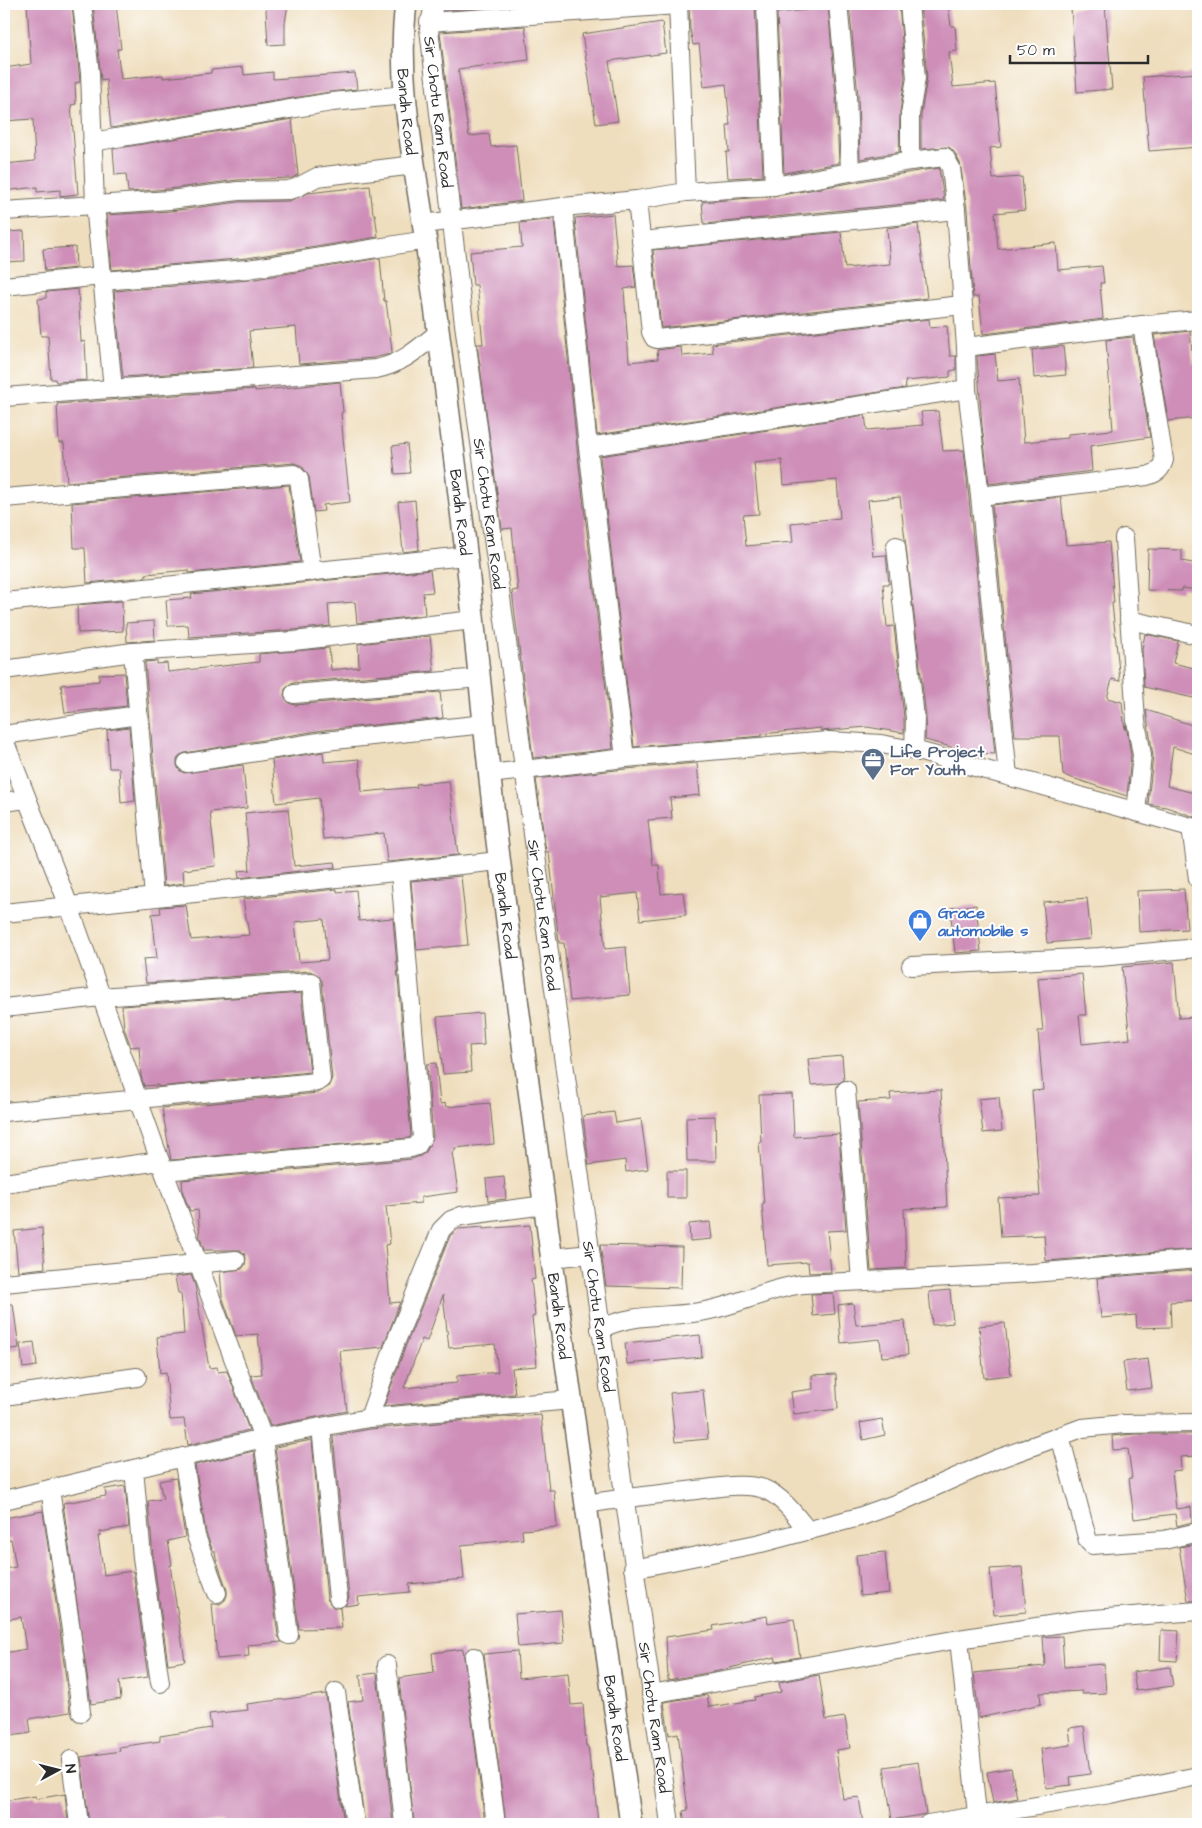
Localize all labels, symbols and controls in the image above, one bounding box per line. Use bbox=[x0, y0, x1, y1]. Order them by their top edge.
scale bar bbox=[1010, 32, 1147, 64]
street label: Sir Chotu Ram Road bbox=[418, 35, 458, 189]
text: 50 m bbox=[1017, 40, 1055, 61]
street label: Bandh Road bbox=[392, 68, 422, 157]
street label: Sir Chotu Ram Road bbox=[468, 437, 510, 591]
street label: Bandh Road bbox=[444, 468, 476, 556]
place label: Life Project For Youth bbox=[890, 741, 985, 781]
office icon: Life Project For Youth bbox=[860, 747, 886, 781]
street label: Sir Chotu Ram Road bbox=[522, 838, 564, 992]
street label: Bandh Road bbox=[489, 871, 522, 960]
place label: Grace automobile s bbox=[937, 902, 1028, 942]
shop icon: Grace automobile s bbox=[907, 908, 933, 942]
street label: Sir Chotu Ram Road bbox=[577, 1239, 620, 1393]
street label: Bandh Road bbox=[542, 1272, 575, 1361]
street label: Sir Chotu Ram Road bbox=[633, 1641, 676, 1794]
street label: Bandh Road bbox=[598, 1674, 632, 1763]
north arrow bbox=[32, 1746, 82, 1796]
text: N bbox=[59, 1763, 80, 1774]

